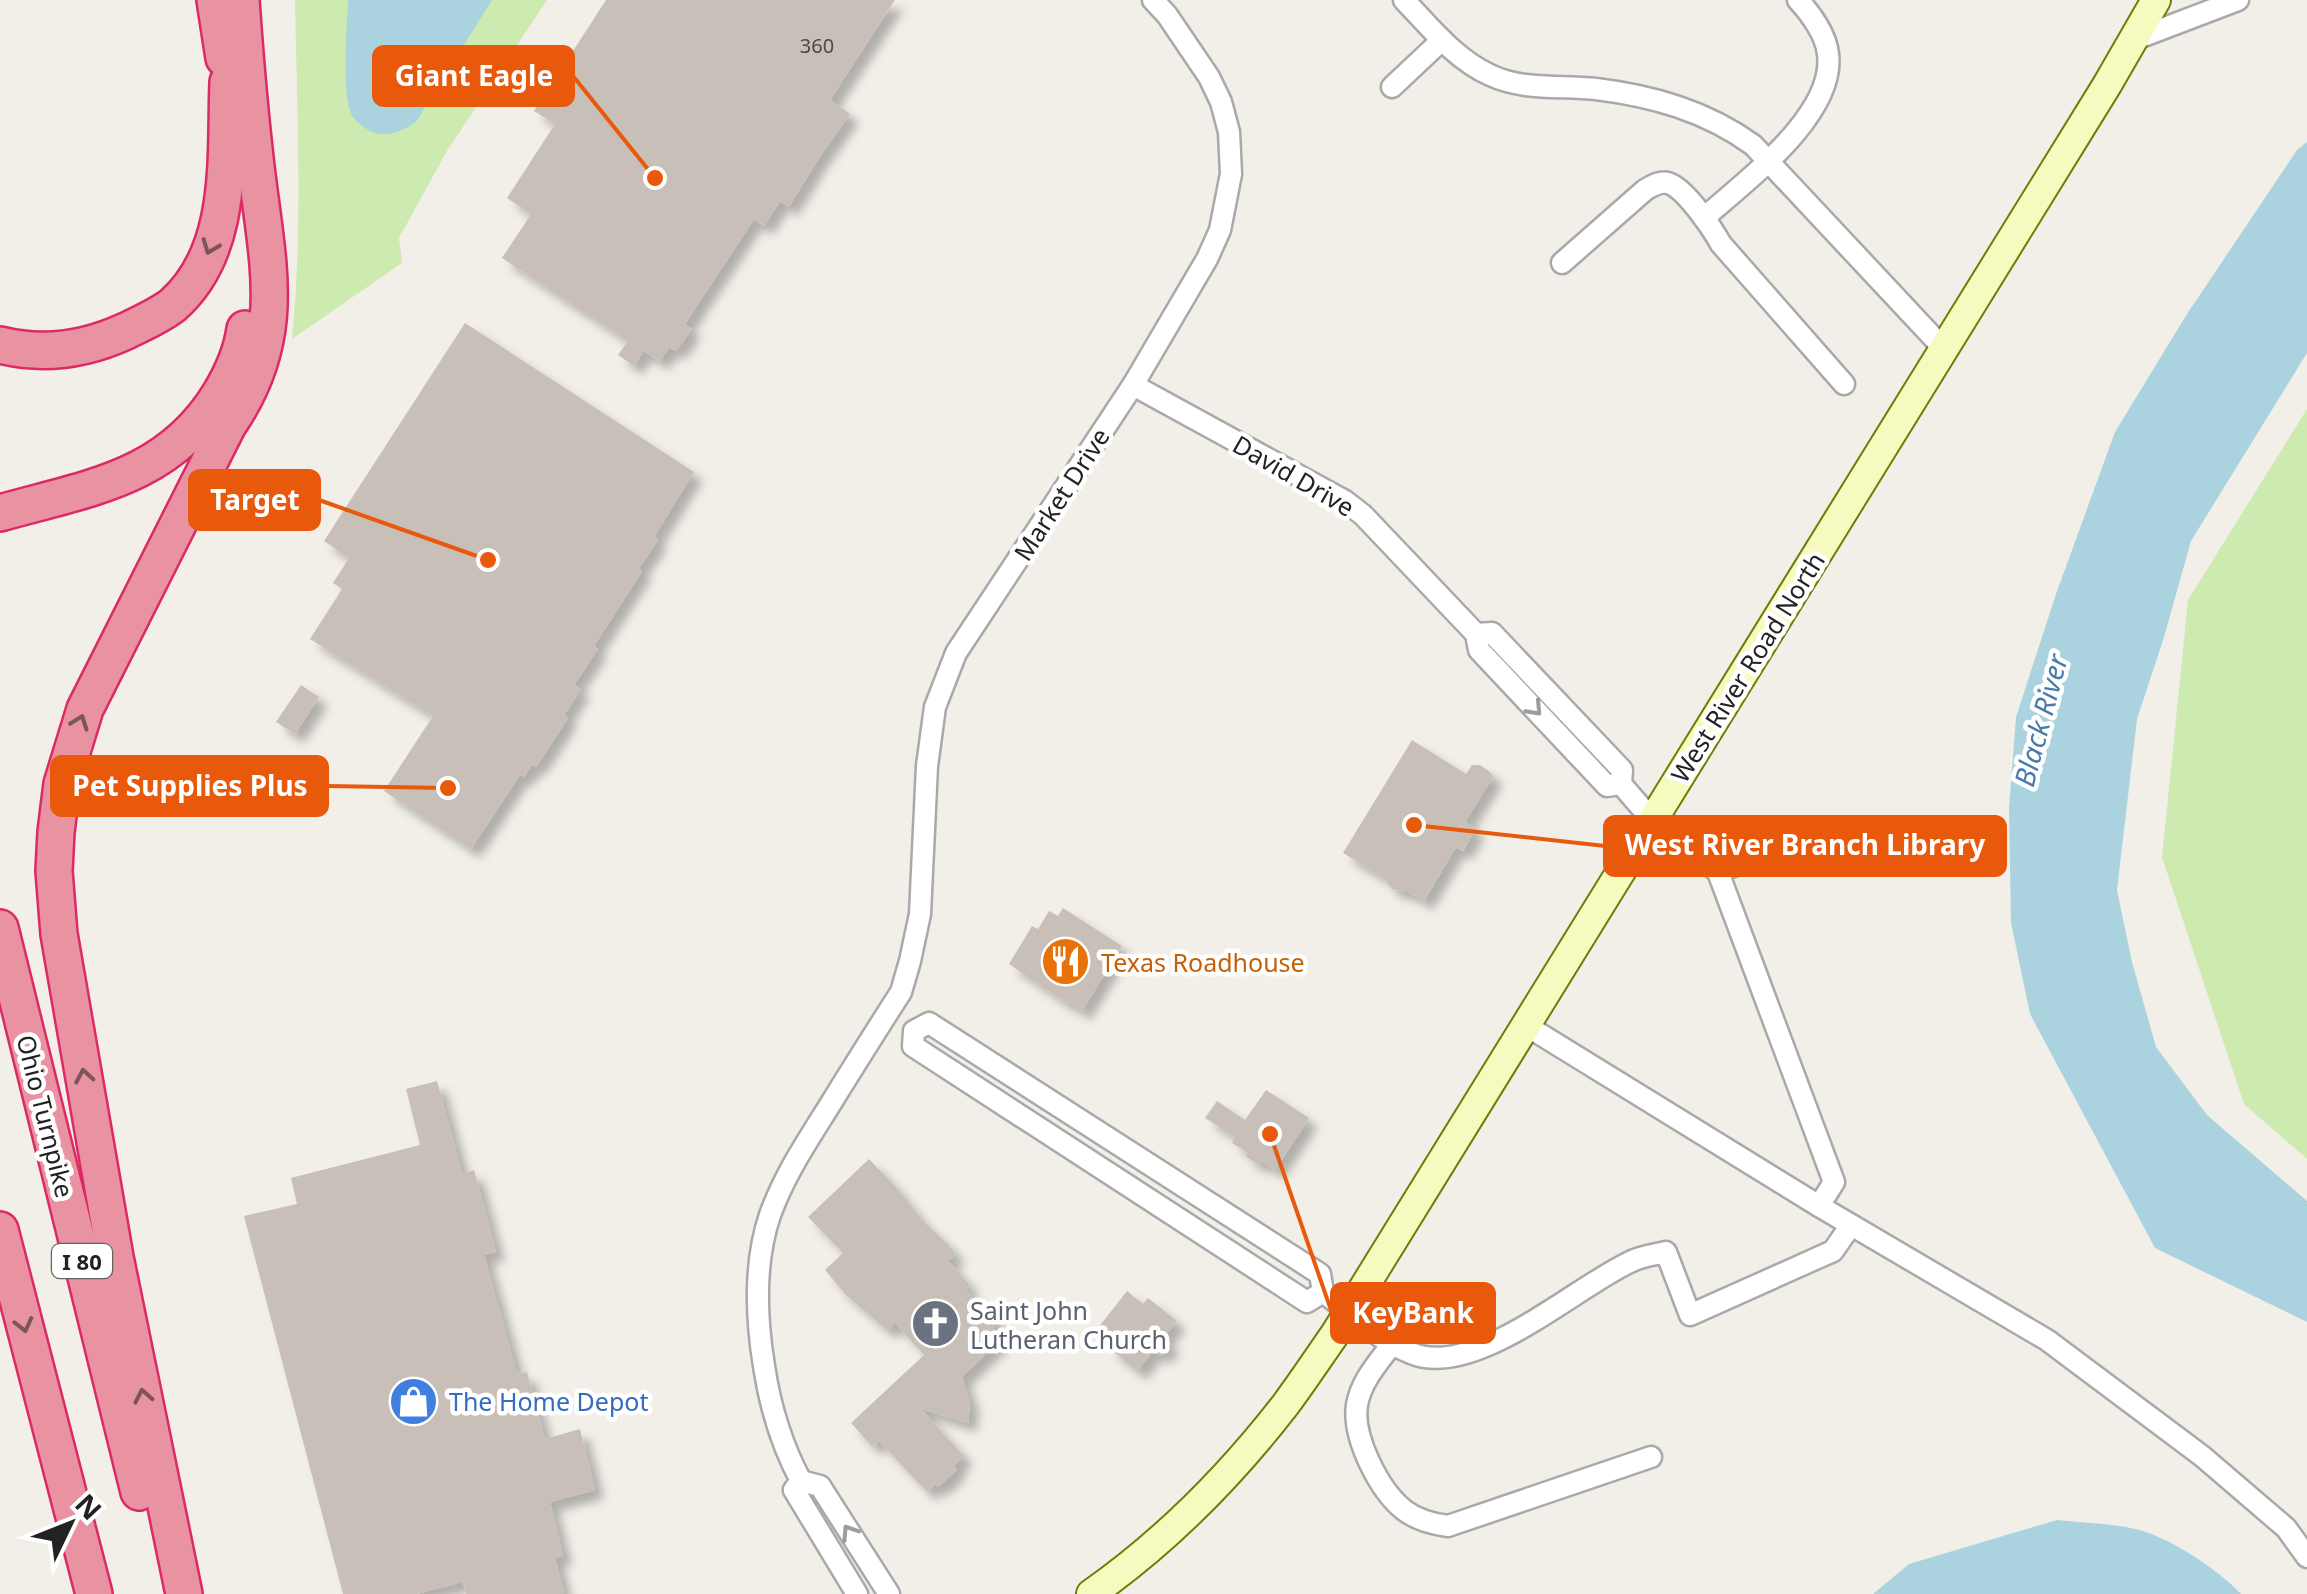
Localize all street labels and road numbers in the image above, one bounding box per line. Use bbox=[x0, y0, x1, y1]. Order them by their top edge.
street label: Market Drive bbox=[1005, 421, 1117, 567]
street label: David Drive bbox=[1227, 426, 1361, 524]
street label: West River Road North bbox=[1662, 545, 1832, 789]
street label: Ohio Turnpike bbox=[9, 1031, 83, 1201]
road number: I 80 bbox=[52, 1244, 112, 1278]

